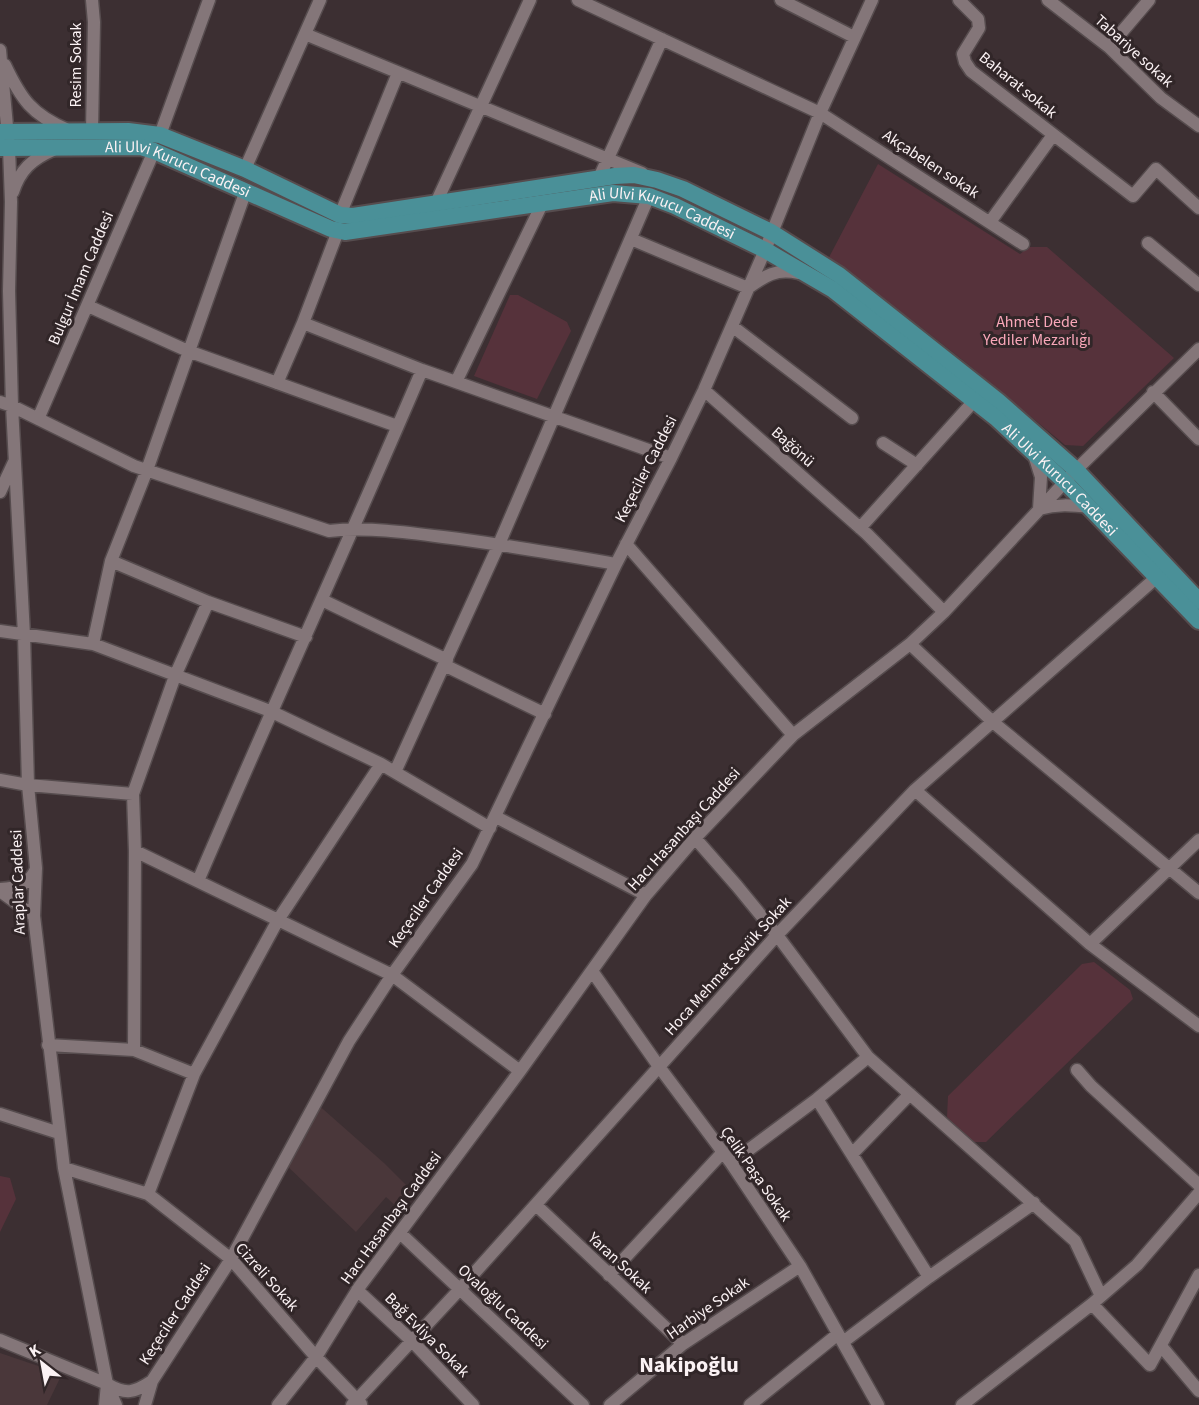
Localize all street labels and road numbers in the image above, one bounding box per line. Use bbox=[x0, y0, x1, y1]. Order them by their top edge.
street label: Tabariye sokak bbox=[1090, 10, 1178, 92]
street label: Resim Sokak bbox=[65, 22, 87, 107]
street label: Baharat sokak bbox=[974, 47, 1062, 123]
street label: Akçabelen sokak bbox=[878, 124, 984, 204]
street label: Ali Ulvi Kurucu Caddesi bbox=[105, 136, 254, 203]
street label: Ali Ulvi Kurucu Caddesi bbox=[588, 182, 739, 245]
street label: Bulgur İmam Caddesi bbox=[43, 208, 119, 348]
street label: Keçeciler Caddesi bbox=[610, 412, 682, 526]
street label: Ali Ulvi Kurucu Caddesi bbox=[997, 418, 1122, 541]
street label: Bağönü bbox=[767, 422, 819, 472]
street label: Hacı Hasanbaşı Caddesi bbox=[623, 763, 745, 895]
street label: Araplar Caddesi bbox=[5, 829, 31, 935]
street label: Keçeciler Caddesi bbox=[383, 844, 469, 952]
street label: Hoca Mehmet Sevük Sokak bbox=[660, 892, 797, 1040]
street label: Çelik Paşa Sokak bbox=[715, 1122, 797, 1226]
street label: Hacı Hasanbaşı Caddesi bbox=[335, 1147, 447, 1289]
street label: Yaran Sokak bbox=[582, 1227, 657, 1299]
street label: Cizreli Sokak bbox=[230, 1238, 304, 1316]
street label: Keçeciler Caddesi bbox=[134, 1259, 216, 1369]
street label: Ovaloğlu Caddesi bbox=[453, 1259, 553, 1355]
street label: Harbiye Sokak bbox=[662, 1271, 754, 1345]
street label: Bağ Evliya Sokak bbox=[380, 1288, 474, 1382]

